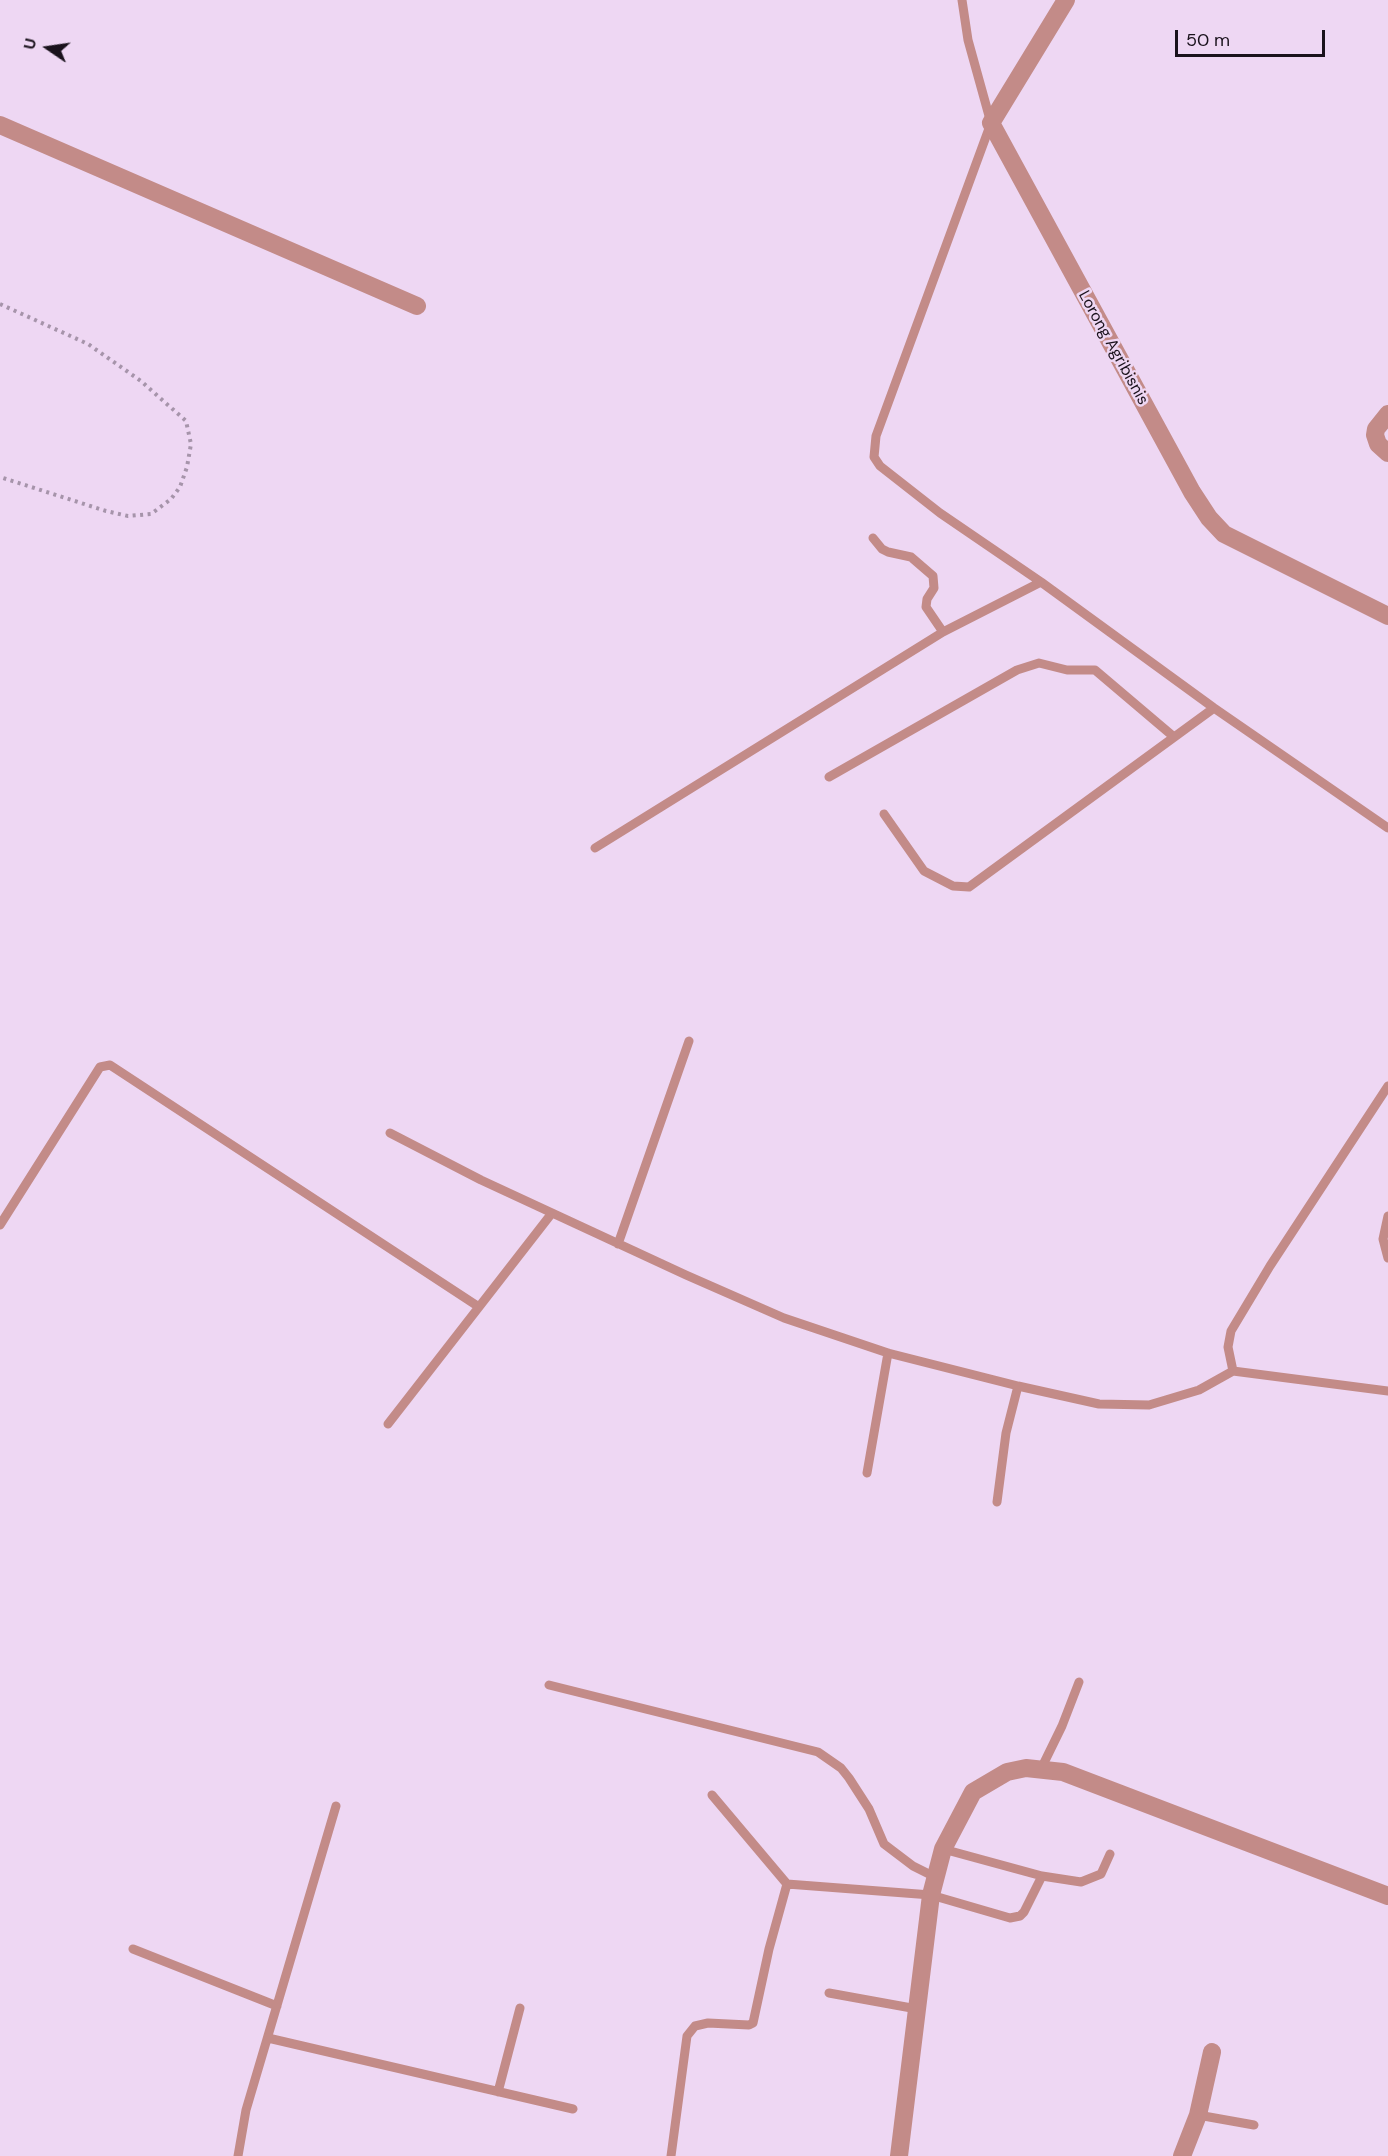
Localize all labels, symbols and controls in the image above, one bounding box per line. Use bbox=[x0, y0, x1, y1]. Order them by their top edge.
north arrow bbox=[18, 18, 78, 78]
scale bar bbox=[1178, 18, 1328, 56]
text: 50 m bbox=[1186, 28, 1230, 52]
text: U bbox=[19, 36, 41, 52]
street label: Lorong Agribisnis bbox=[1074, 288, 1152, 408]

